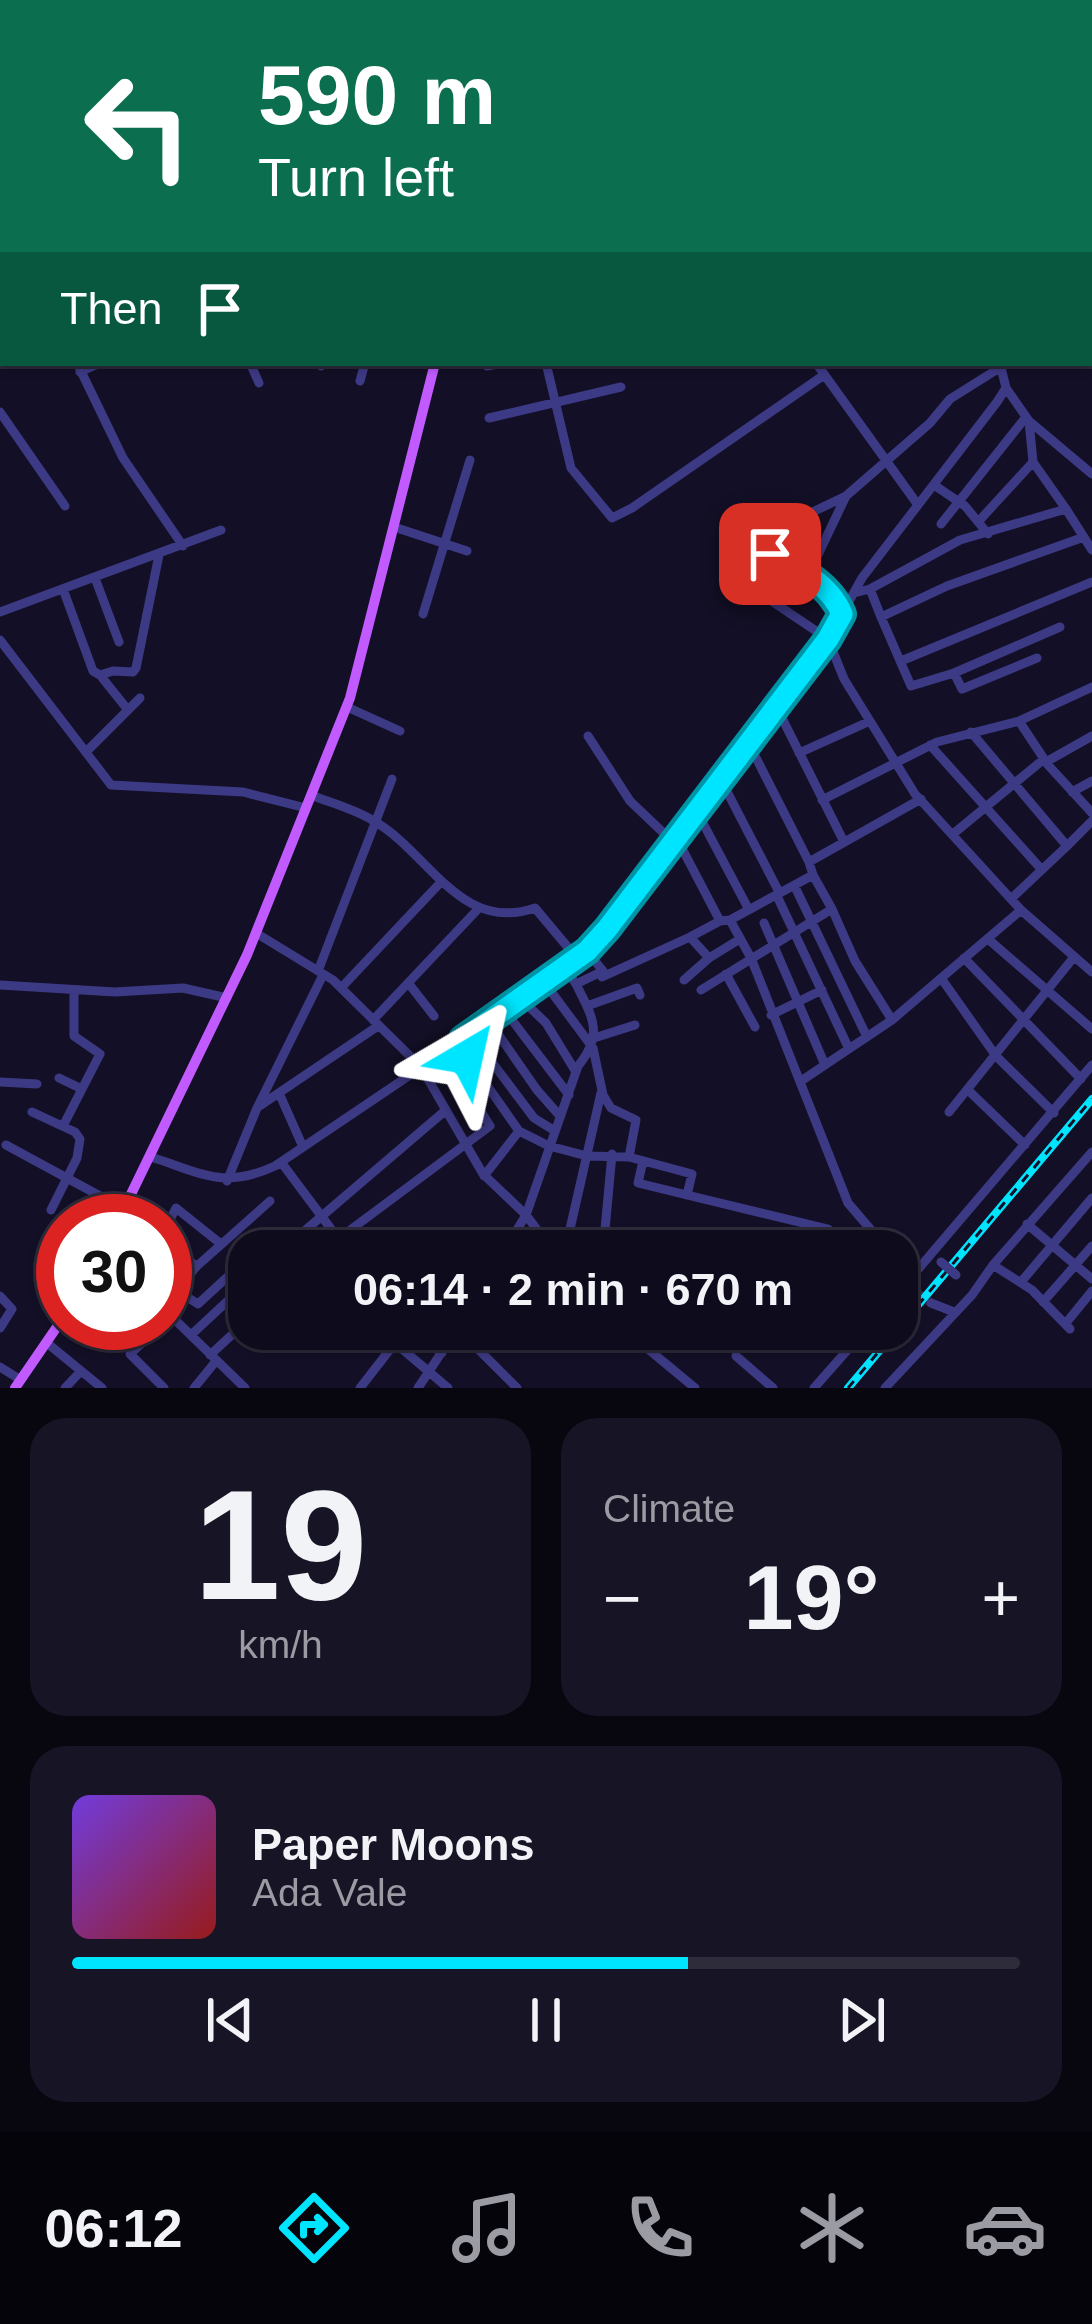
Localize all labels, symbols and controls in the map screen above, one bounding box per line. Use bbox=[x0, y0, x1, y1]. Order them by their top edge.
icon: left bbox=[60, 48, 216, 204]
text: 590 m bbox=[258, 48, 496, 142]
text: Turn left bbox=[258, 147, 454, 207]
icon: arrive bbox=[187, 276, 253, 342]
text: Then bbox=[60, 283, 163, 334]
pin bbox=[719, 503, 821, 605]
icon: arrive bbox=[737, 521, 803, 587]
position arrow bbox=[404, 994, 530, 1120]
speed limit sign: 30 bbox=[36, 1194, 192, 1350]
text: 06:14 · 2 min · 670 m bbox=[353, 1264, 793, 1315]
text: 19 bbox=[194, 1458, 367, 1632]
text: Climate bbox=[603, 1487, 735, 1530]
text: 19° bbox=[743, 1548, 880, 1648]
text: − bbox=[603, 1561, 642, 1635]
text: + bbox=[981, 1561, 1020, 1635]
text: km/h bbox=[238, 1623, 323, 1666]
text: Paper Moons bbox=[252, 1819, 535, 1870]
text: Ada Vale bbox=[252, 1871, 407, 1914]
icon: previous bbox=[197, 1987, 263, 2053]
icon: pause bbox=[513, 1987, 579, 2053]
icon: next bbox=[829, 1987, 895, 2053]
icon: directions bbox=[272, 2186, 356, 2270]
icon: music bbox=[445, 2186, 529, 2270]
icon: phone bbox=[618, 2186, 702, 2270]
icon: climate bbox=[790, 2186, 874, 2270]
icon: car bbox=[963, 2186, 1047, 2270]
text: 06:12 bbox=[44, 2198, 183, 2258]

